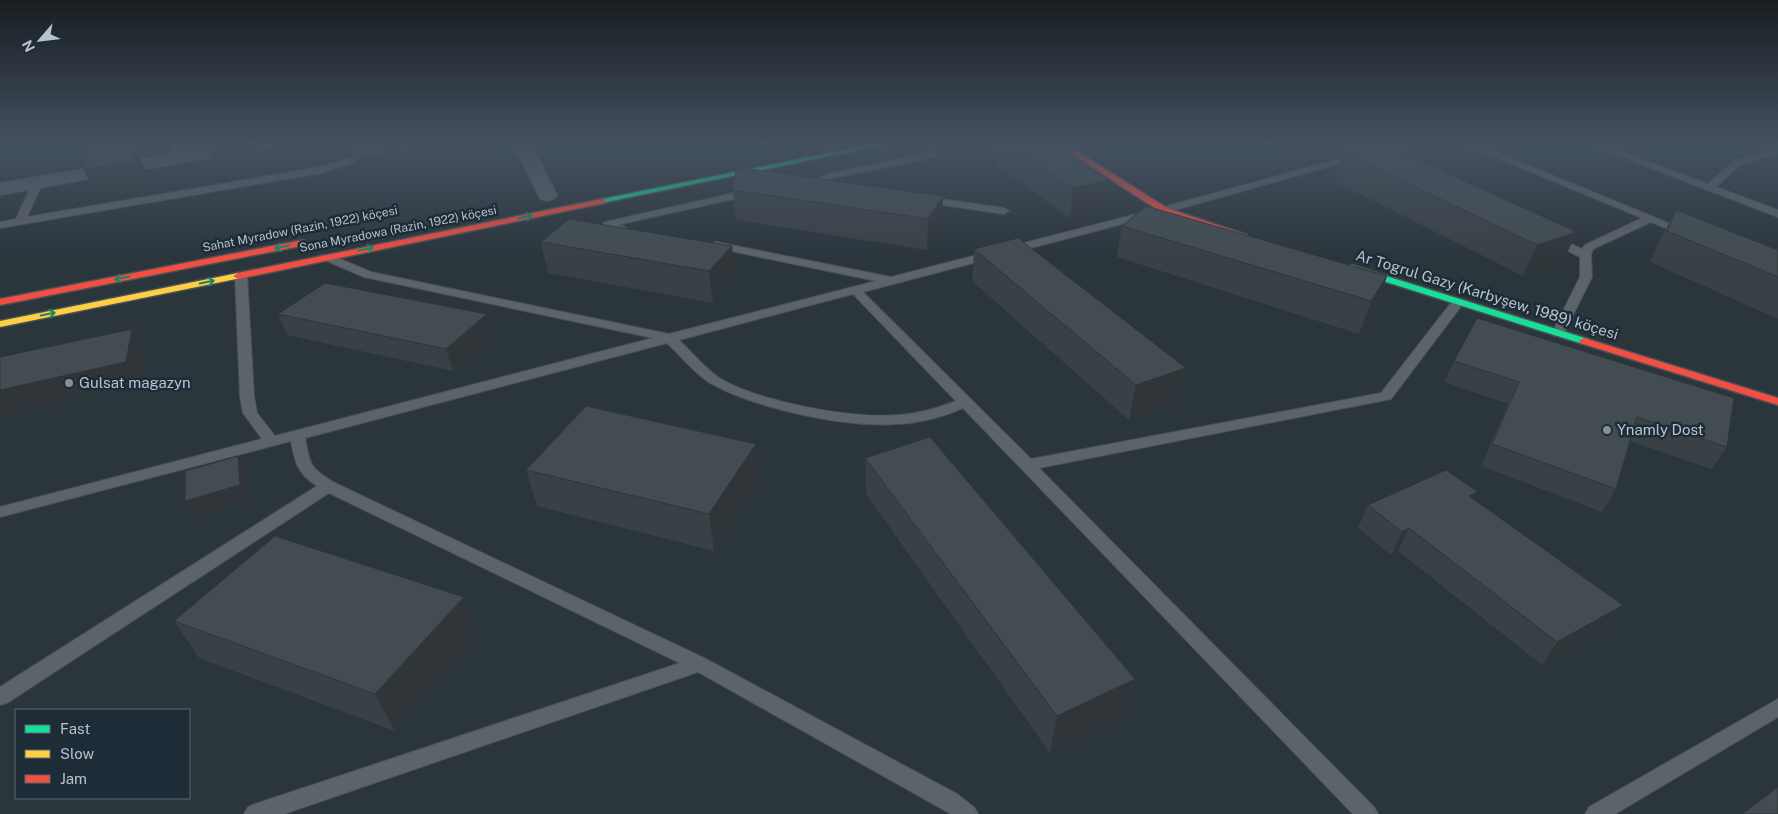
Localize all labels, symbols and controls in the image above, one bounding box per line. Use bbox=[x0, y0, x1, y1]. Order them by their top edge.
north arrow bbox=[15, 15, 65, 65]
text: N bbox=[19, 38, 38, 55]
street label: Sahat Myradow (Razin, 1922) köçesi bbox=[201, 203, 399, 255]
street label: Sona Myradowa (Razin, 1922) köçesi bbox=[298, 203, 498, 255]
one-way arrow bbox=[517, 212, 533, 221]
one-way arrow bbox=[274, 243, 290, 252]
one-way arrow bbox=[358, 244, 374, 254]
street label: Ar Togrul Gazy (Karbyşew, 1989) köçesi bbox=[1354, 246, 1620, 343]
one-way arrow bbox=[114, 274, 130, 283]
one-way arrow bbox=[199, 276, 215, 286]
one-way arrow bbox=[39, 309, 55, 319]
place label: Gulsat magazyn bbox=[79, 374, 191, 391]
marker: Gulsat magazyn bbox=[63, 377, 75, 389]
place label: Ynamly Dost bbox=[1617, 421, 1704, 438]
marker: Ynamly Dost bbox=[1601, 424, 1613, 436]
legend bbox=[15, 709, 190, 799]
text: Fast bbox=[60, 720, 90, 737]
text: Slow bbox=[60, 745, 95, 762]
text: Jam bbox=[60, 770, 87, 787]

